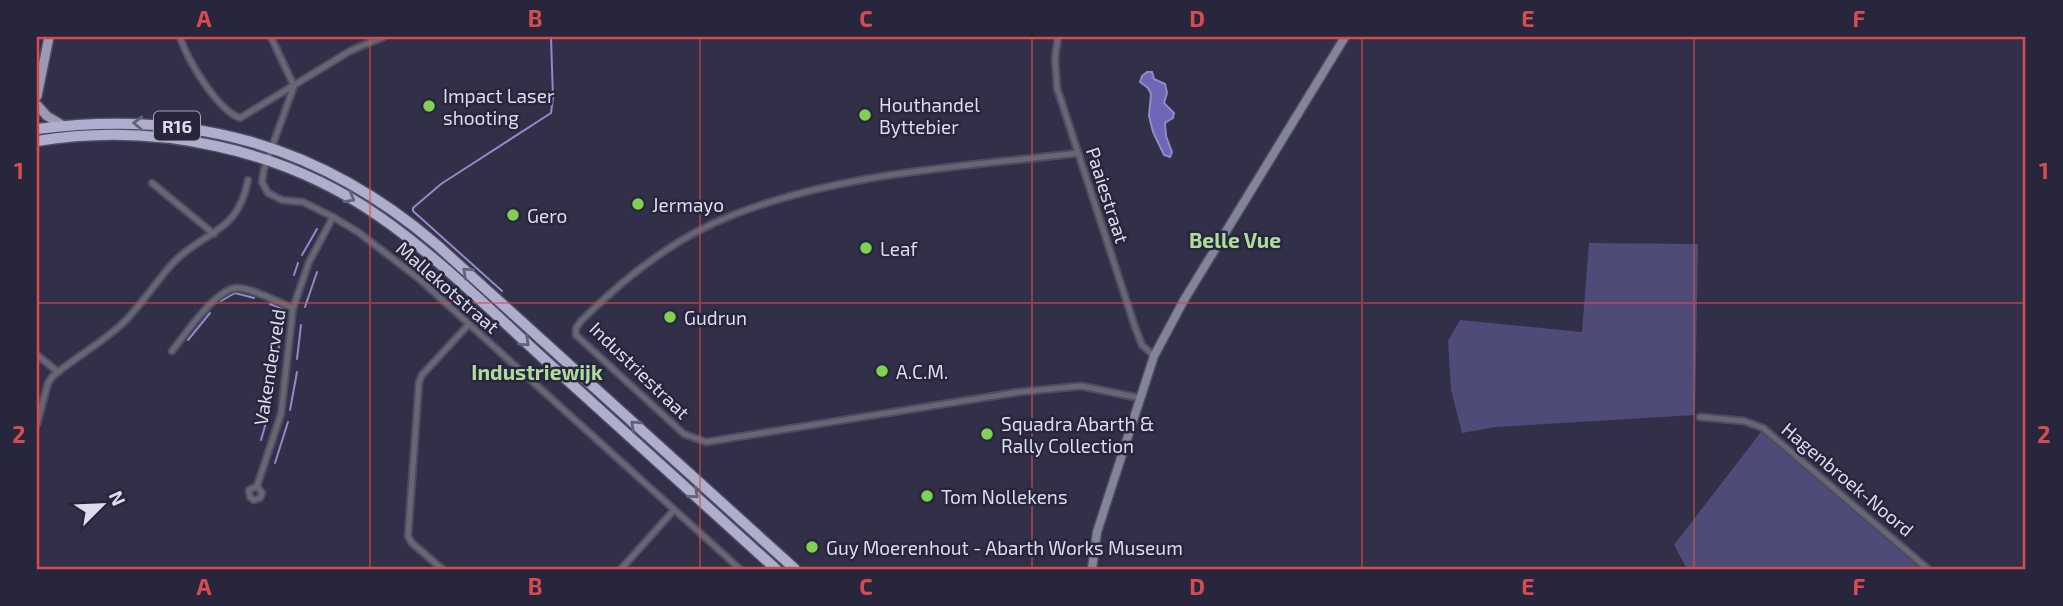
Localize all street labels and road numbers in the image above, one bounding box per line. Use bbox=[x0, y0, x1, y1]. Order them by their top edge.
road number: R16 bbox=[154, 112, 200, 140]
street label: Paaiestraat bbox=[1082, 144, 1134, 246]
street label: Mallekotstraat bbox=[392, 236, 504, 338]
street label: Vakenderveld bbox=[248, 307, 290, 427]
street label: Industriestraat bbox=[585, 317, 695, 423]
street label: Hagenbroek-Noord bbox=[1777, 417, 1919, 541]

